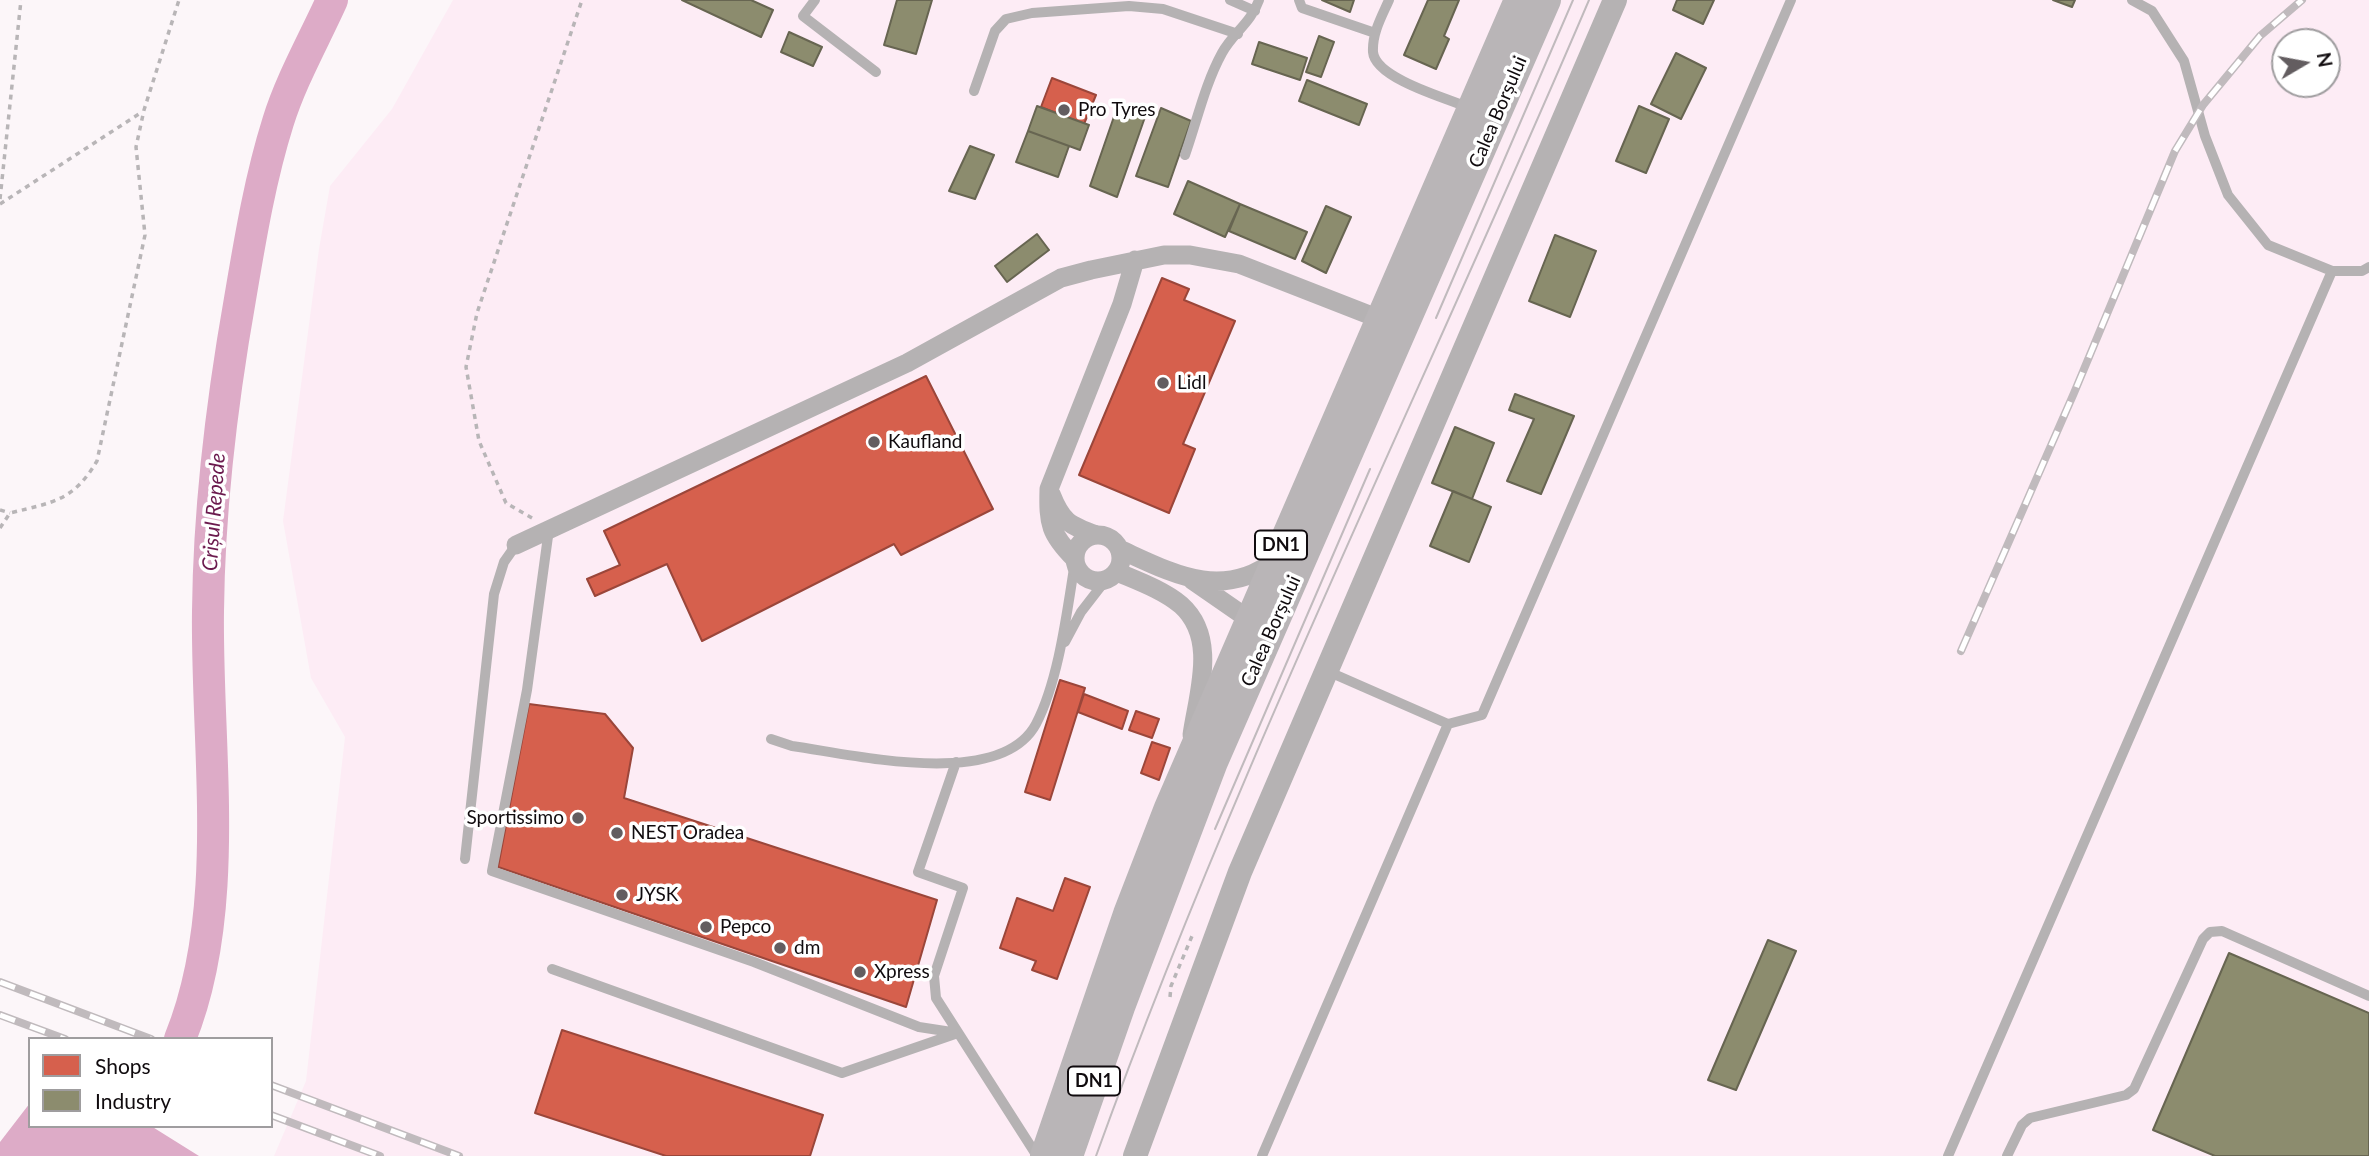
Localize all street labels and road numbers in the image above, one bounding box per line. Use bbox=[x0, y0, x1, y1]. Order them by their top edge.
street label: Calea Borșului bbox=[1464, 53, 1532, 171]
road number: DN1 bbox=[1255, 530, 1307, 560]
street label: Calea Borșului bbox=[1236, 572, 1306, 690]
road number: DN1 bbox=[1068, 1066, 1120, 1096]

